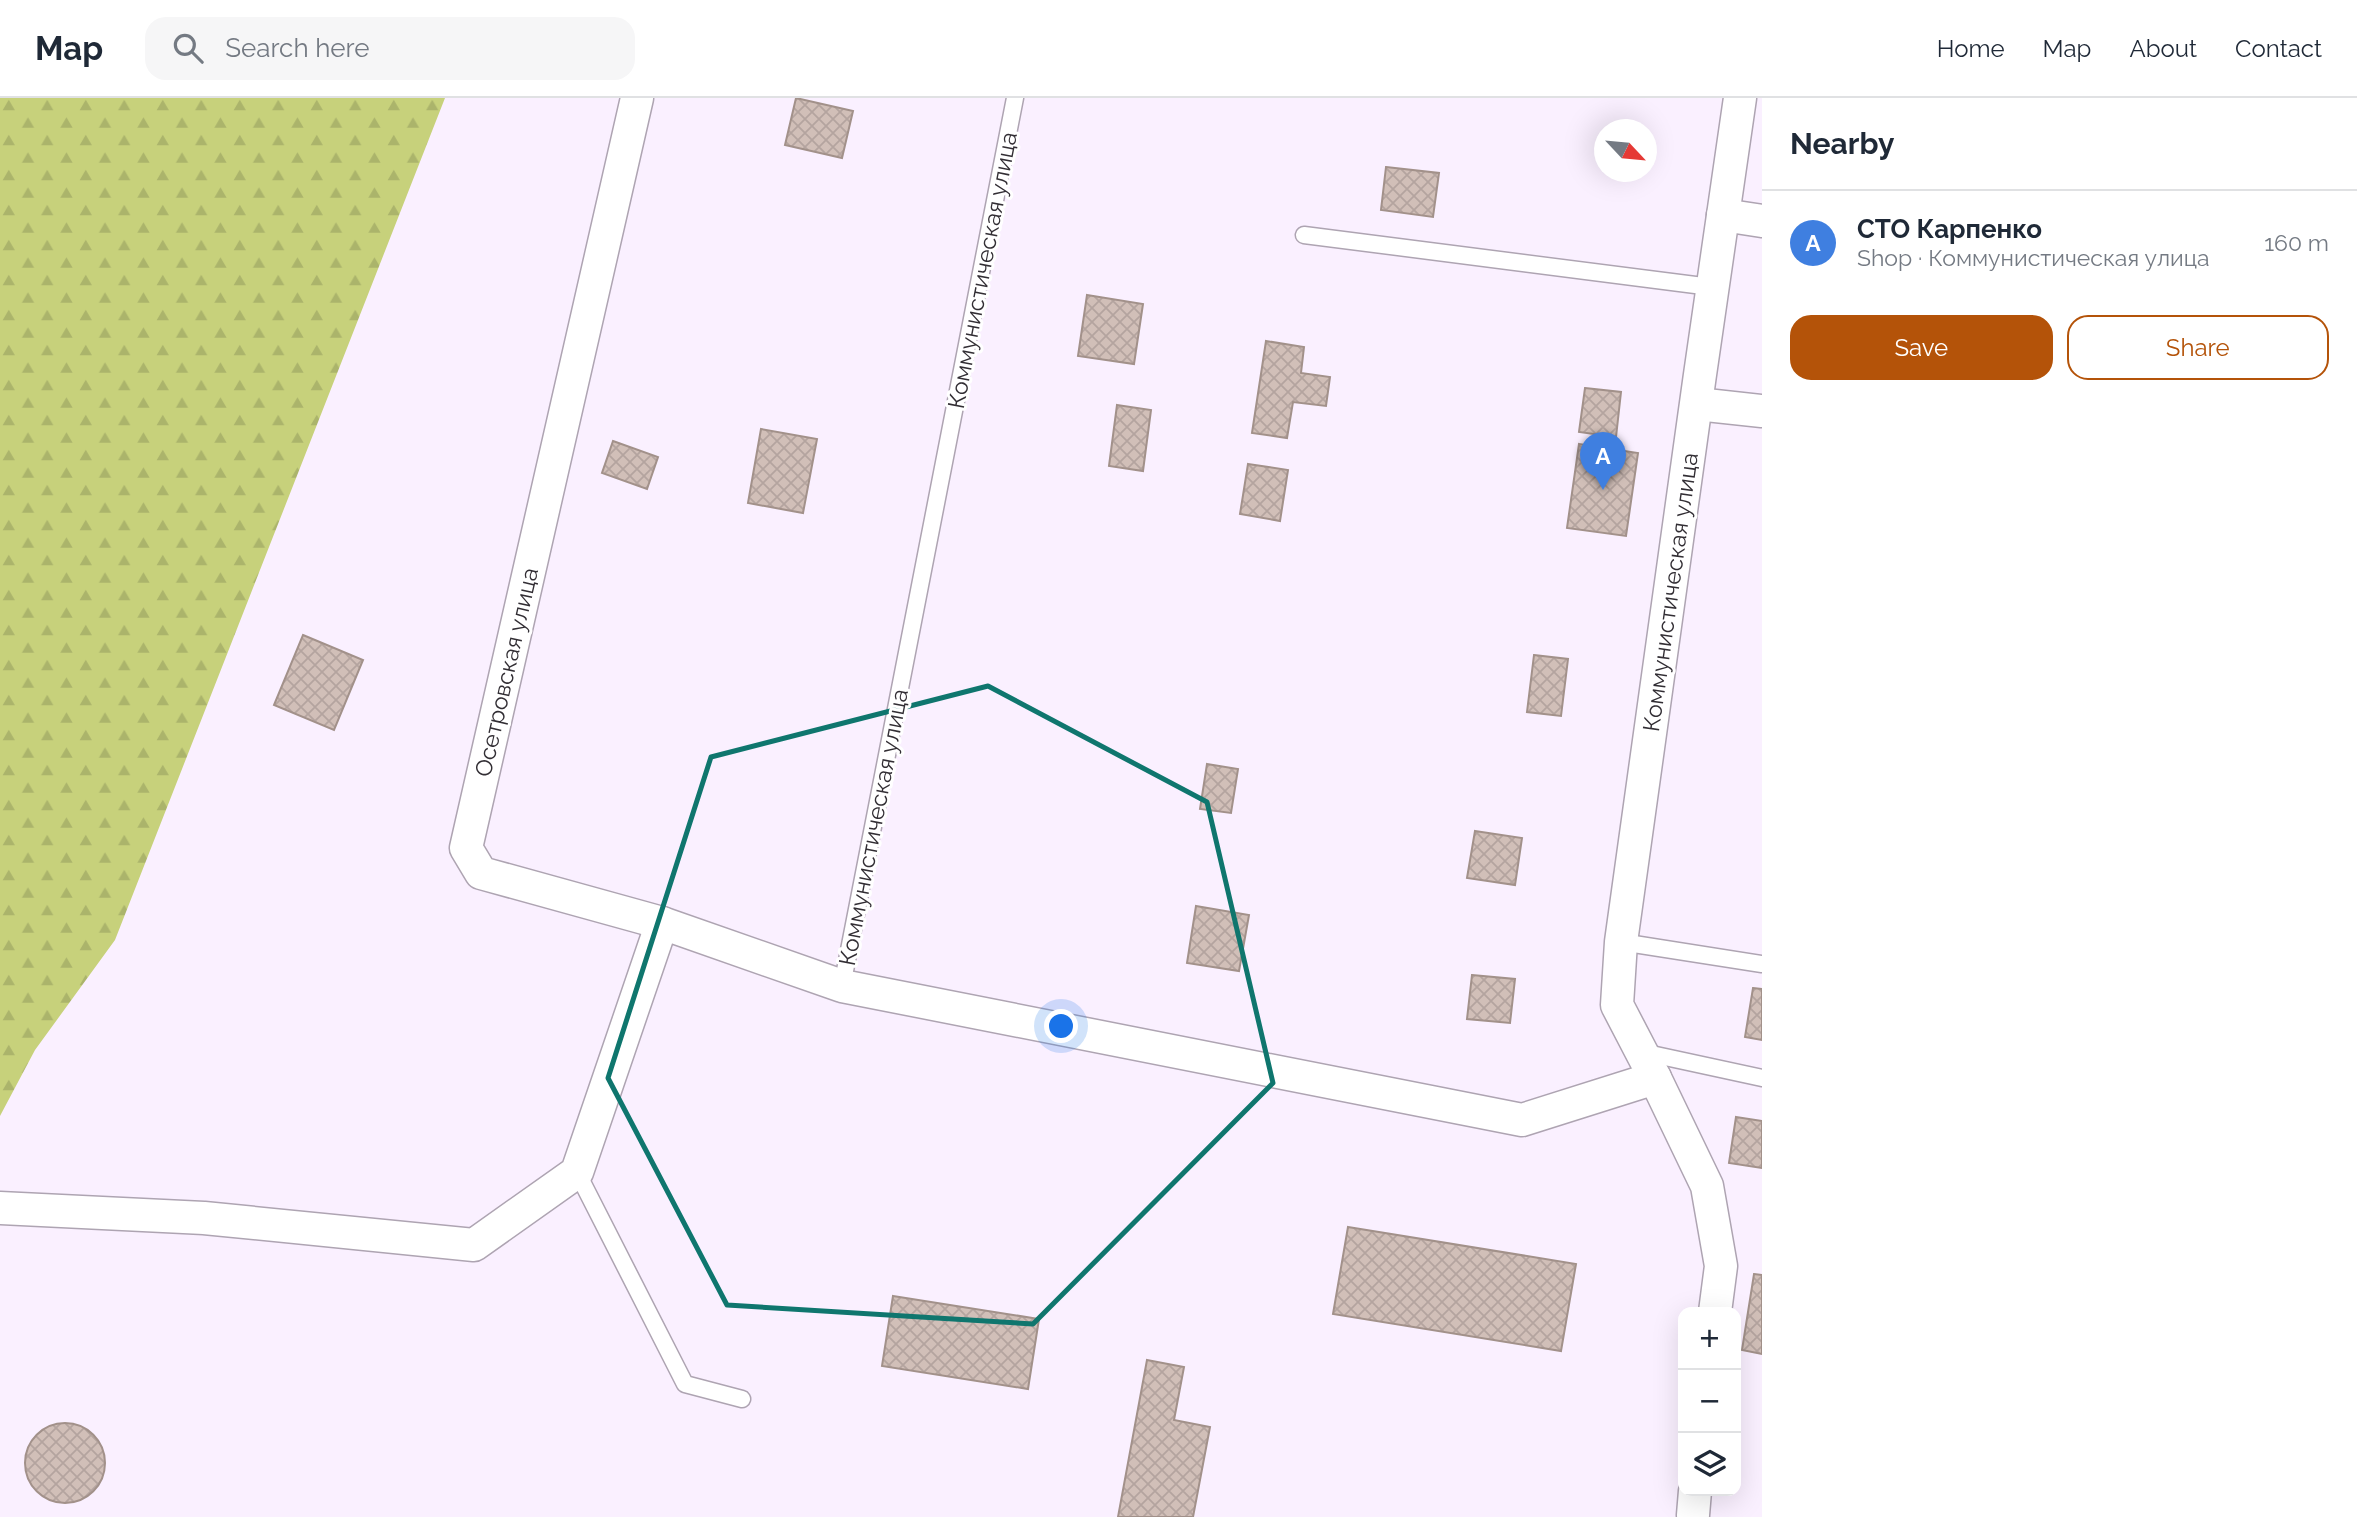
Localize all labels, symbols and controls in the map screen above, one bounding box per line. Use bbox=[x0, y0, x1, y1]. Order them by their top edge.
search box bbox=[145, 17, 635, 80]
text: Map bbox=[35, 29, 103, 68]
icon: search bbox=[169, 29, 207, 67]
text: Search here bbox=[225, 33, 370, 63]
text: Home bbox=[1937, 34, 2005, 63]
text: Map bbox=[2043, 34, 2091, 63]
text: About bbox=[2129, 34, 2197, 63]
text: Contact bbox=[2235, 34, 2322, 63]
north arrow bbox=[1594, 119, 1657, 182]
text: Nearby bbox=[1790, 126, 1894, 161]
street label: Коммунистическая улица bbox=[942, 129, 1022, 411]
text: СТО Карпенко bbox=[1857, 214, 2042, 244]
text: A bbox=[1805, 229, 1821, 256]
text: 160 m bbox=[2264, 229, 2329, 256]
text: Shop · Коммунистическая улица bbox=[1857, 244, 2210, 271]
button: Save bbox=[1790, 315, 2053, 380]
button: Share bbox=[2067, 315, 2329, 380]
pin: A bbox=[1580, 432, 1626, 490]
street label: Коммунистическая улица bbox=[1637, 451, 1703, 733]
street label: Осетровская улица bbox=[469, 565, 543, 779]
street label: Коммунистическая улица bbox=[833, 686, 913, 968]
your location bbox=[1044, 1009, 1078, 1043]
map controls bbox=[1678, 1307, 1741, 1496]
button: + bbox=[1678, 1307, 1741, 1370]
button: − bbox=[1678, 1370, 1741, 1433]
button: layers bbox=[1678, 1433, 1741, 1496]

